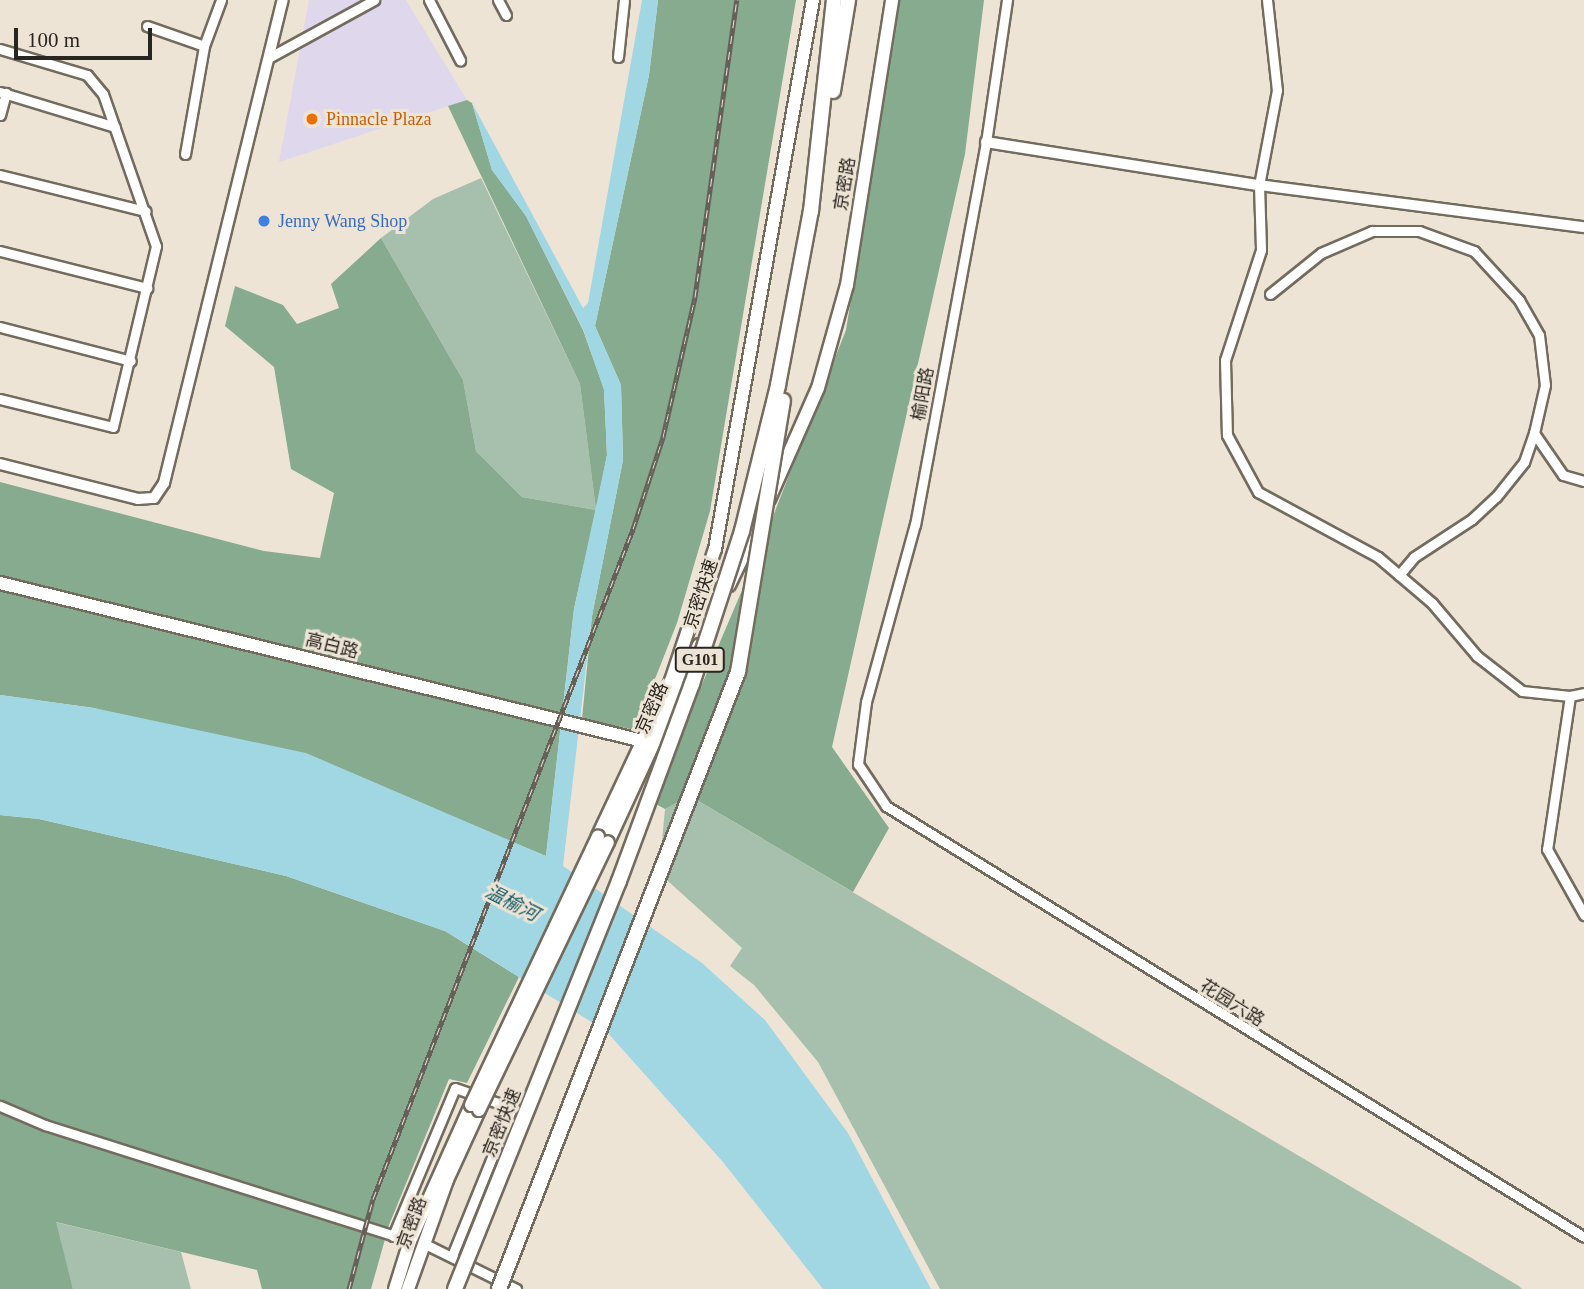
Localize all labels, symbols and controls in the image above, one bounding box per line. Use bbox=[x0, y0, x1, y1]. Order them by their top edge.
scale bar bbox=[18, 14, 156, 58]
text: 100 m bbox=[27, 28, 80, 52]
place label: Pinnacle Plaza bbox=[326, 108, 431, 130]
marker: Pinnacle Plaza bbox=[304, 111, 320, 127]
street label: 京密路 bbox=[830, 156, 860, 212]
place label: Jenny Wang Shop bbox=[278, 210, 408, 232]
marker: Jenny Wang Shop bbox=[256, 213, 272, 229]
street label: 榆阳路 bbox=[908, 366, 938, 422]
street label: 京密快速 bbox=[680, 556, 722, 632]
street label: 高白路 bbox=[303, 629, 361, 663]
road number: G101 bbox=[674, 648, 726, 673]
street label: 京密路 bbox=[631, 679, 673, 737]
water label: 温榆河 bbox=[481, 880, 543, 926]
street label: 花园六路 bbox=[1196, 975, 1268, 1031]
street label: 京密快速 bbox=[479, 1086, 525, 1160]
street label: 京密路 bbox=[393, 1194, 431, 1252]

